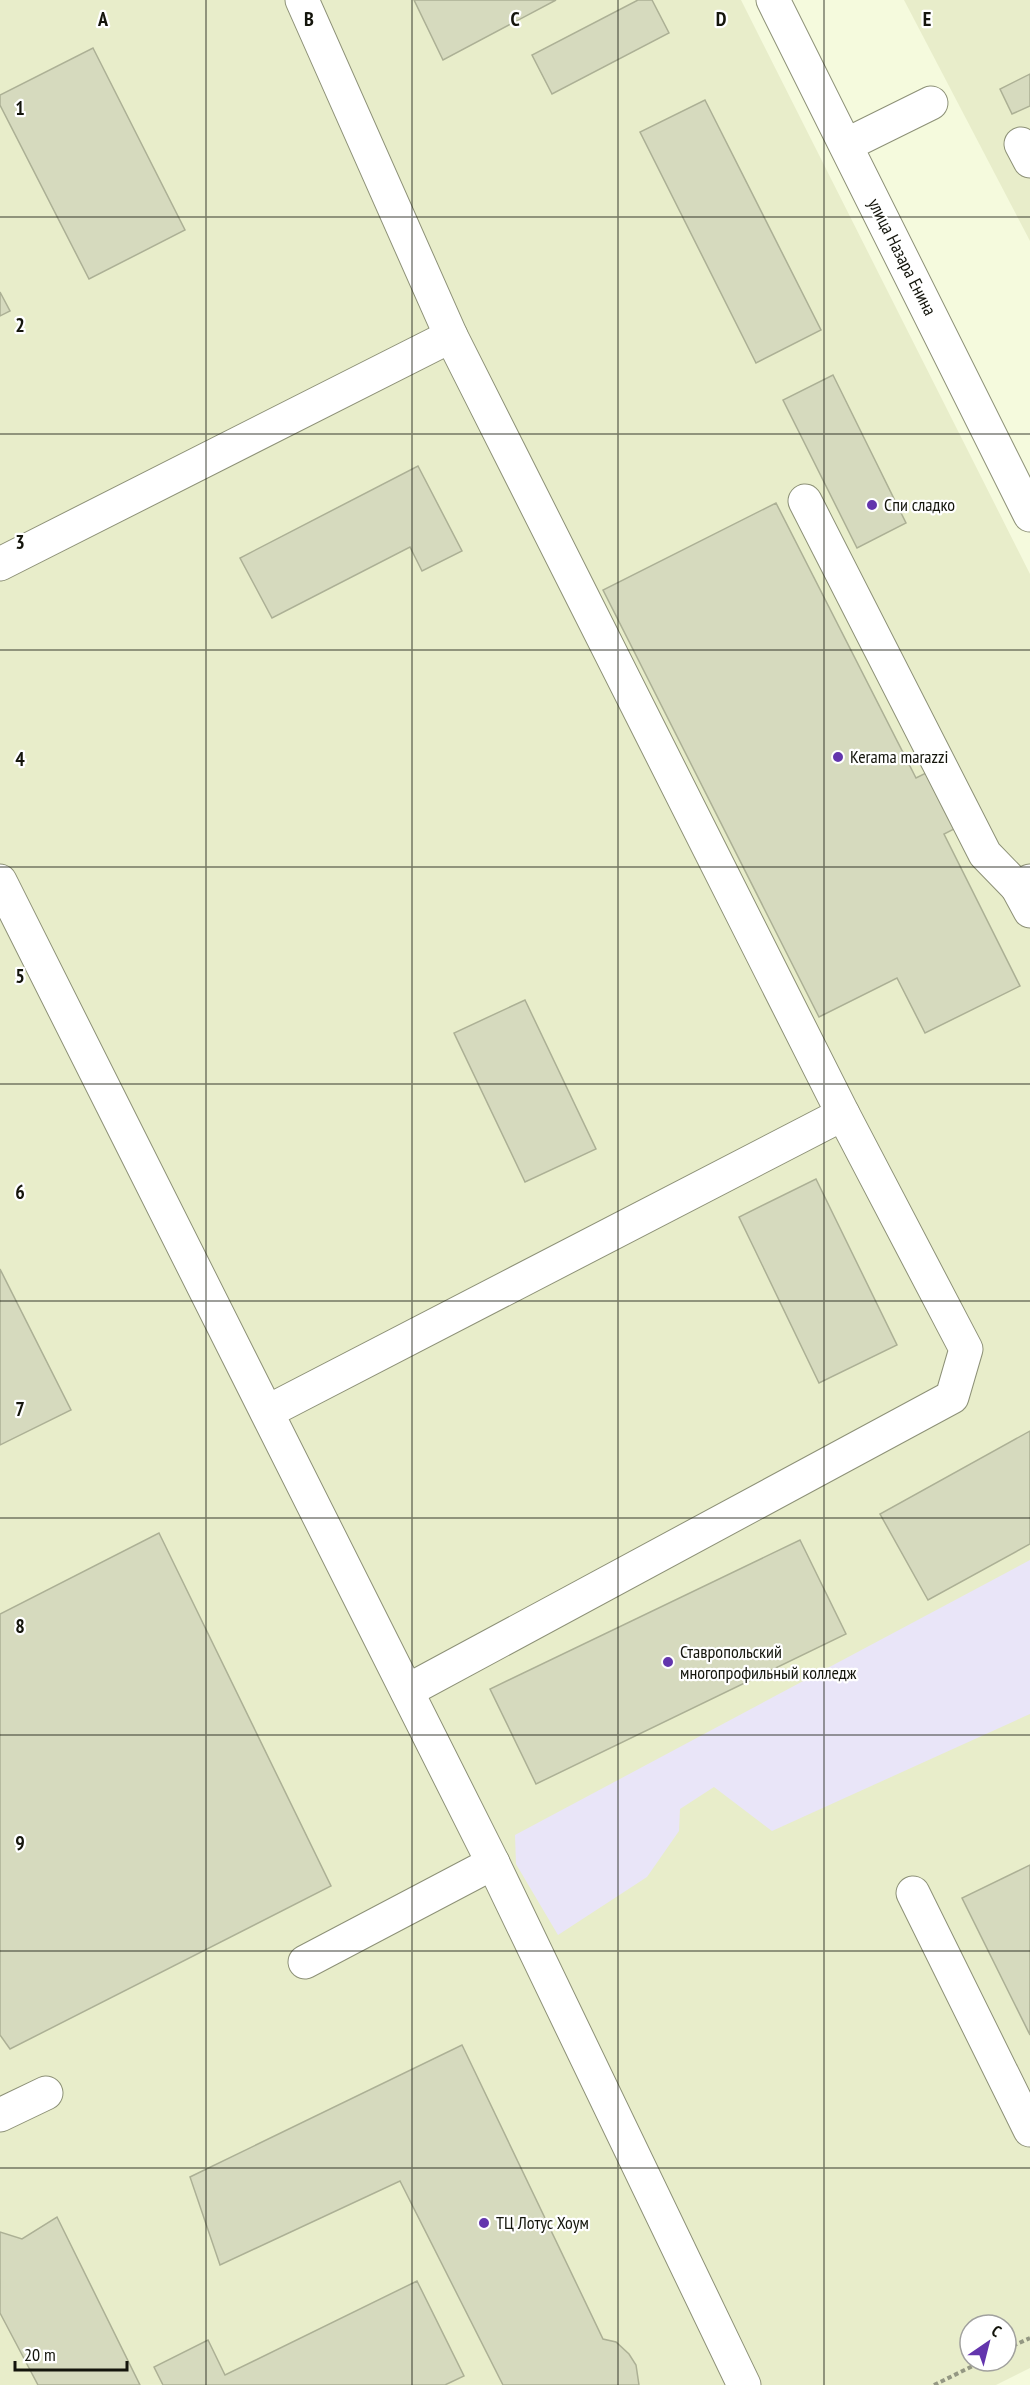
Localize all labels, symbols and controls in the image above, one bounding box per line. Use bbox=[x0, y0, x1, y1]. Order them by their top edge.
text: A bbox=[97, 6, 109, 32]
text: B bbox=[304, 6, 314, 32]
text: C bbox=[510, 6, 520, 32]
text: D bbox=[716, 6, 727, 32]
text: E bbox=[923, 6, 931, 32]
text: 1 bbox=[15, 95, 25, 121]
street label: улица Назара Енина bbox=[863, 194, 942, 319]
text: 2 bbox=[15, 312, 25, 338]
place label: Спи сладко bbox=[884, 493, 955, 516]
marker: Спи сладко bbox=[865, 498, 879, 512]
text: 3 bbox=[15, 529, 25, 555]
place label: Kerama marazzi bbox=[850, 745, 948, 768]
text: 4 bbox=[15, 746, 25, 772]
marker: Kerama marazzi bbox=[831, 750, 845, 764]
text: 5 bbox=[15, 963, 25, 989]
text: 6 bbox=[15, 1179, 25, 1205]
text: 7 bbox=[15, 1396, 25, 1422]
text: 8 bbox=[15, 1613, 25, 1639]
place label: Ставропольский многопрофильный колледж bbox=[680, 1640, 857, 1684]
marker: Ставропольский многопрофильный колледж bbox=[661, 1655, 675, 1669]
text: 9 bbox=[15, 1830, 25, 1856]
place label: ТЦ Лотус Хоум bbox=[496, 2211, 589, 2234]
marker: ТЦ Лотус Хоум bbox=[477, 2216, 491, 2230]
north arrow bbox=[958, 2313, 1018, 2373]
text: С bbox=[988, 2320, 1006, 2341]
scale bar bbox=[15, 2334, 128, 2372]
text: 20 m bbox=[24, 2343, 56, 2366]

